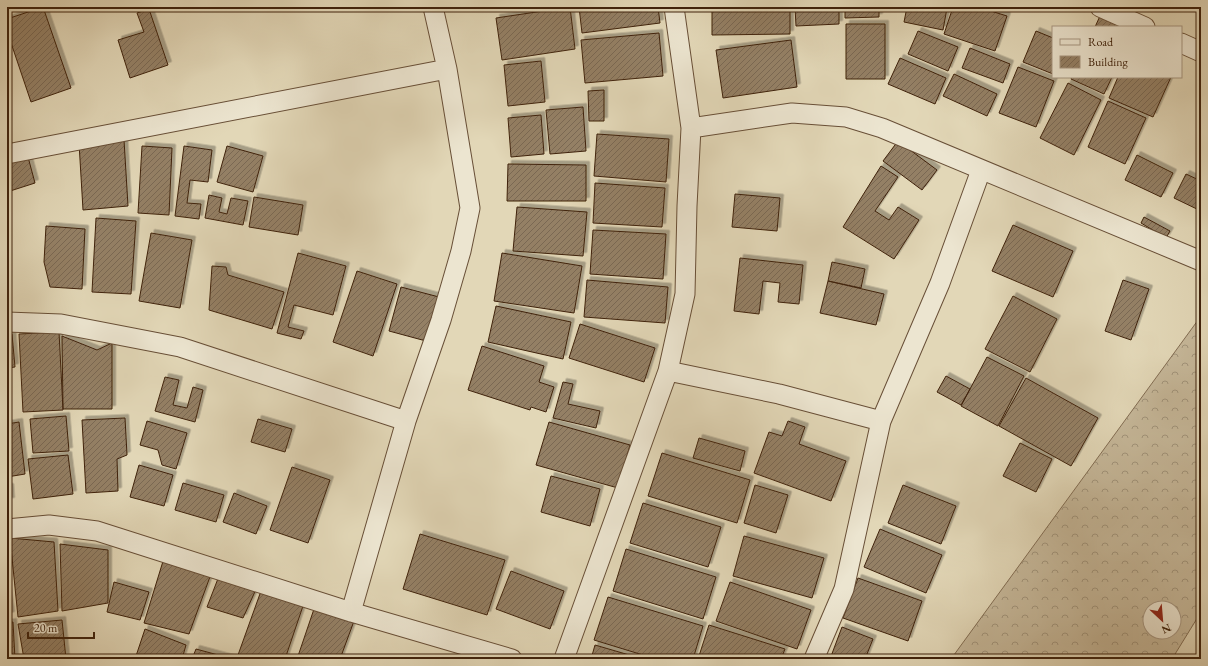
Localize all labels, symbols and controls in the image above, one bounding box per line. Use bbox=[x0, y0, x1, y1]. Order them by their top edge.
legend bbox=[1052, 26, 1182, 78]
text: Road bbox=[1088, 34, 1114, 50]
text: Building bbox=[1088, 54, 1129, 70]
north arrow bbox=[1142, 600, 1182, 640]
scale bar bbox=[28, 614, 94, 640]
text: 20 m bbox=[34, 620, 58, 636]
text: N bbox=[1159, 621, 1173, 637]

